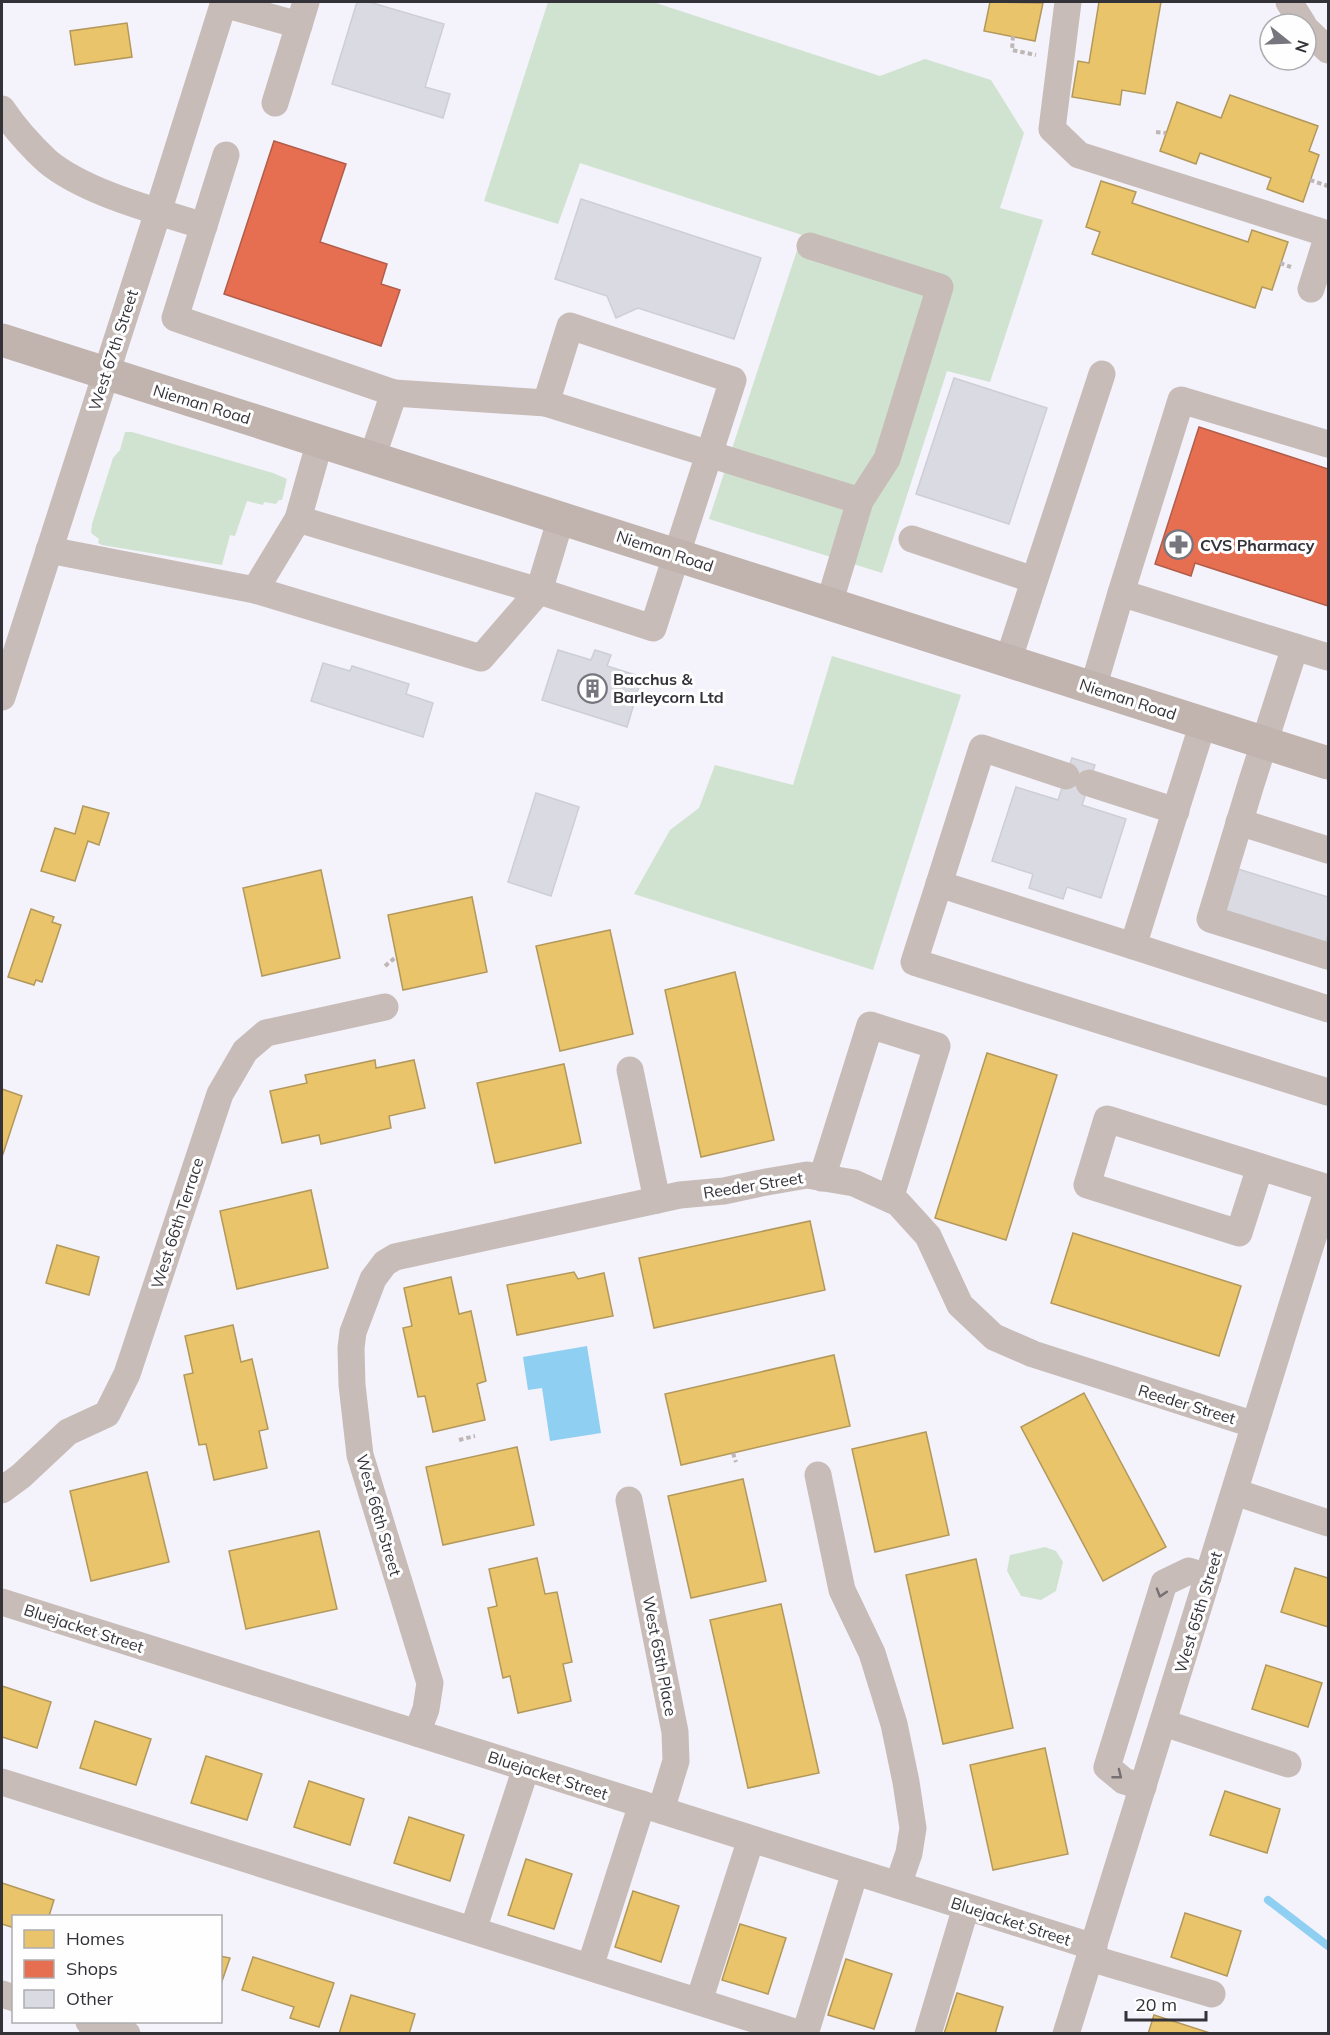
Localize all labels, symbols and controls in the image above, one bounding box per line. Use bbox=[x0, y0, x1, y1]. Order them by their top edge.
north arrow bbox=[1258, 12, 1318, 72]
text: N bbox=[1291, 38, 1314, 55]
street label: West 67th Street bbox=[84, 287, 142, 413]
street label: Nieman Road bbox=[151, 380, 253, 428]
street label: Nieman Road bbox=[614, 526, 716, 576]
pharmacy icon: CVS Pharmacy bbox=[1163, 529, 1195, 561]
place label: CVS Pharmacy bbox=[1200, 535, 1315, 555]
place label: Bacchus & Barleycorn Ltd bbox=[613, 669, 724, 707]
building icon: Bacchus & Barleycorn Ltd bbox=[576, 672, 608, 704]
street label: Nieman Road bbox=[1077, 674, 1179, 724]
street label: West 66th Terrace bbox=[146, 1155, 208, 1291]
street label: Reeder Street bbox=[702, 1167, 805, 1203]
street label: Reeder Street bbox=[1136, 1380, 1239, 1428]
street label: West 66th Street bbox=[352, 1452, 406, 1579]
street label: West 65th Street bbox=[1170, 1549, 1226, 1675]
one-way arrow bbox=[1156, 1587, 1168, 1598]
street label: West 65th Place bbox=[639, 1594, 681, 1718]
street label: Bluejacket Street bbox=[22, 1599, 147, 1657]
street label: Bluejacket Street bbox=[486, 1746, 611, 1804]
one-way arrow bbox=[1111, 1767, 1122, 1778]
street label: Bluejacket Street bbox=[949, 1892, 1074, 1950]
legend bbox=[12, 1915, 222, 2023]
text: Homes bbox=[66, 1927, 125, 1950]
text: Shops bbox=[66, 1957, 118, 1980]
scale bar bbox=[1126, 1984, 1206, 2022]
text: Other bbox=[66, 1987, 114, 2010]
text: 20 m bbox=[1135, 1993, 1177, 2016]

